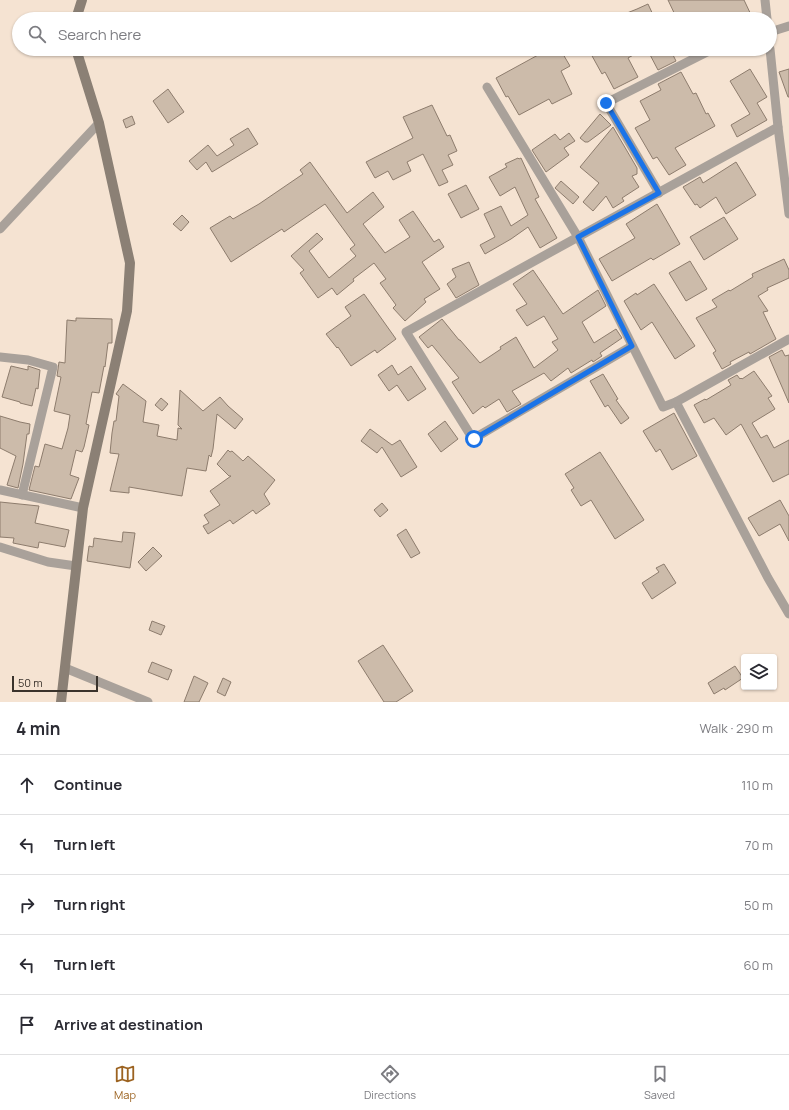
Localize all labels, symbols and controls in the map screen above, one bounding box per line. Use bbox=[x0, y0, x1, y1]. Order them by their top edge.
search box bbox=[12, 12, 777, 56]
icon: search bbox=[26, 23, 48, 45]
text: Search here bbox=[58, 24, 141, 45]
route end bbox=[597, 94, 615, 112]
route start bbox=[465, 430, 483, 448]
map controls bbox=[741, 654, 777, 690]
button: layers bbox=[741, 654, 777, 690]
scale bar bbox=[12, 674, 98, 693]
text: 50 m bbox=[18, 675, 43, 690]
text: 4 min bbox=[16, 717, 60, 740]
text: Walk · 290 m bbox=[700, 719, 773, 737]
icon: ahead bbox=[16, 774, 38, 796]
text: Continue bbox=[54, 774, 122, 795]
text: 110 m bbox=[741, 776, 773, 794]
icon: left bbox=[16, 834, 38, 856]
text: Turn left bbox=[54, 834, 116, 855]
text: 70 m bbox=[745, 836, 773, 854]
icon: right bbox=[16, 894, 38, 916]
text: Turn right bbox=[54, 894, 125, 915]
text: 50 m bbox=[744, 896, 773, 914]
icon: left bbox=[16, 954, 38, 976]
text: Turn left bbox=[54, 954, 116, 975]
text: 60 m bbox=[743, 956, 773, 974]
icon: arrive bbox=[16, 1014, 38, 1036]
text: Arrive at destination bbox=[54, 1014, 203, 1035]
tab: Map bbox=[114, 1063, 136, 1102]
tab: Directions bbox=[364, 1063, 416, 1102]
tab: Saved bbox=[644, 1063, 675, 1102]

